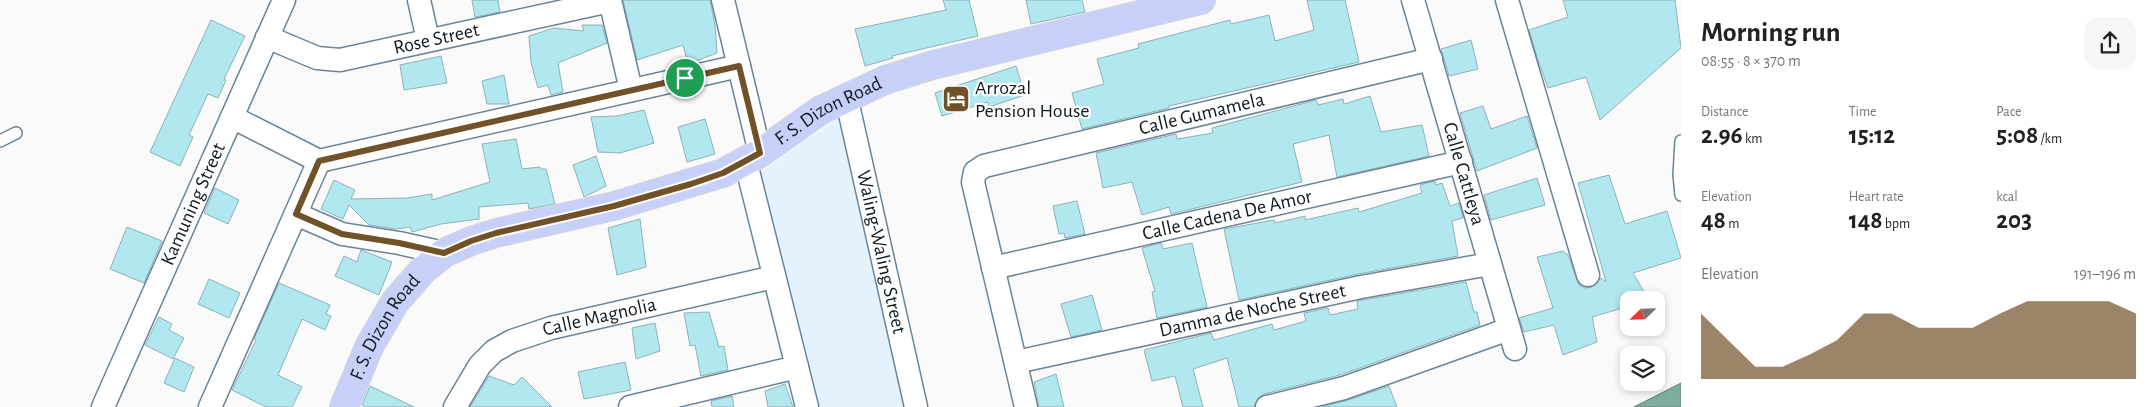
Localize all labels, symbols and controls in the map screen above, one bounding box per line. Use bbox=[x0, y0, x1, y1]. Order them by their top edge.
button: share bbox=[2084, 17, 2136, 69]
text: Morning run bbox=[1701, 19, 1841, 47]
street label: Rose Street bbox=[392, 20, 482, 58]
text: 08:55 · 8 × 370 m bbox=[1701, 53, 1801, 69]
pin bbox=[664, 57, 706, 99]
icon: arrive bbox=[671, 64, 699, 92]
street label: F. S. Dizon Road bbox=[771, 73, 885, 149]
place label: Arrozal Pension House bbox=[975, 78, 1090, 121]
hotel icon: Arrozal Pension House bbox=[941, 84, 971, 114]
street label: Calle Gumamela bbox=[1137, 89, 1266, 139]
text: Distance bbox=[1701, 105, 1748, 119]
text: Time bbox=[1849, 105, 1877, 119]
text: Pace bbox=[1996, 105, 2022, 119]
street label: Calle Cattleya bbox=[1439, 120, 1488, 228]
text: 2.96 bbox=[1701, 123, 1743, 148]
text: 15:12 bbox=[1849, 123, 1895, 148]
text: 5:08 bbox=[1996, 123, 2038, 148]
text: km bbox=[1743, 132, 1763, 146]
text: /km bbox=[2038, 132, 2062, 146]
street label: Kamuning Street bbox=[157, 139, 229, 268]
street label: Waling-Waling Street bbox=[853, 169, 909, 336]
street label: Calle Cadena De Amor bbox=[1140, 186, 1314, 244]
text: Elevation bbox=[1701, 190, 1752, 204]
text: Heart rate bbox=[1849, 190, 1904, 204]
text: kcal bbox=[1996, 190, 2018, 204]
text: 48 bbox=[1701, 208, 1726, 233]
text: 148 bbox=[1849, 208, 1883, 233]
text: 203 bbox=[1996, 208, 2032, 233]
text: m bbox=[1726, 217, 1739, 231]
text: bpm bbox=[1883, 217, 1910, 231]
text: Elevation bbox=[1701, 266, 1759, 282]
text: 191–196 m bbox=[2074, 266, 2136, 282]
street label: F. S. Dizon Road bbox=[346, 271, 424, 383]
street label: Damma de Noche Street bbox=[1157, 280, 1348, 341]
north arrow bbox=[1620, 291, 1665, 336]
map controls bbox=[1620, 291, 1665, 391]
street label: Calle Magnolia bbox=[540, 294, 658, 340]
button: layers bbox=[1620, 346, 1665, 391]

